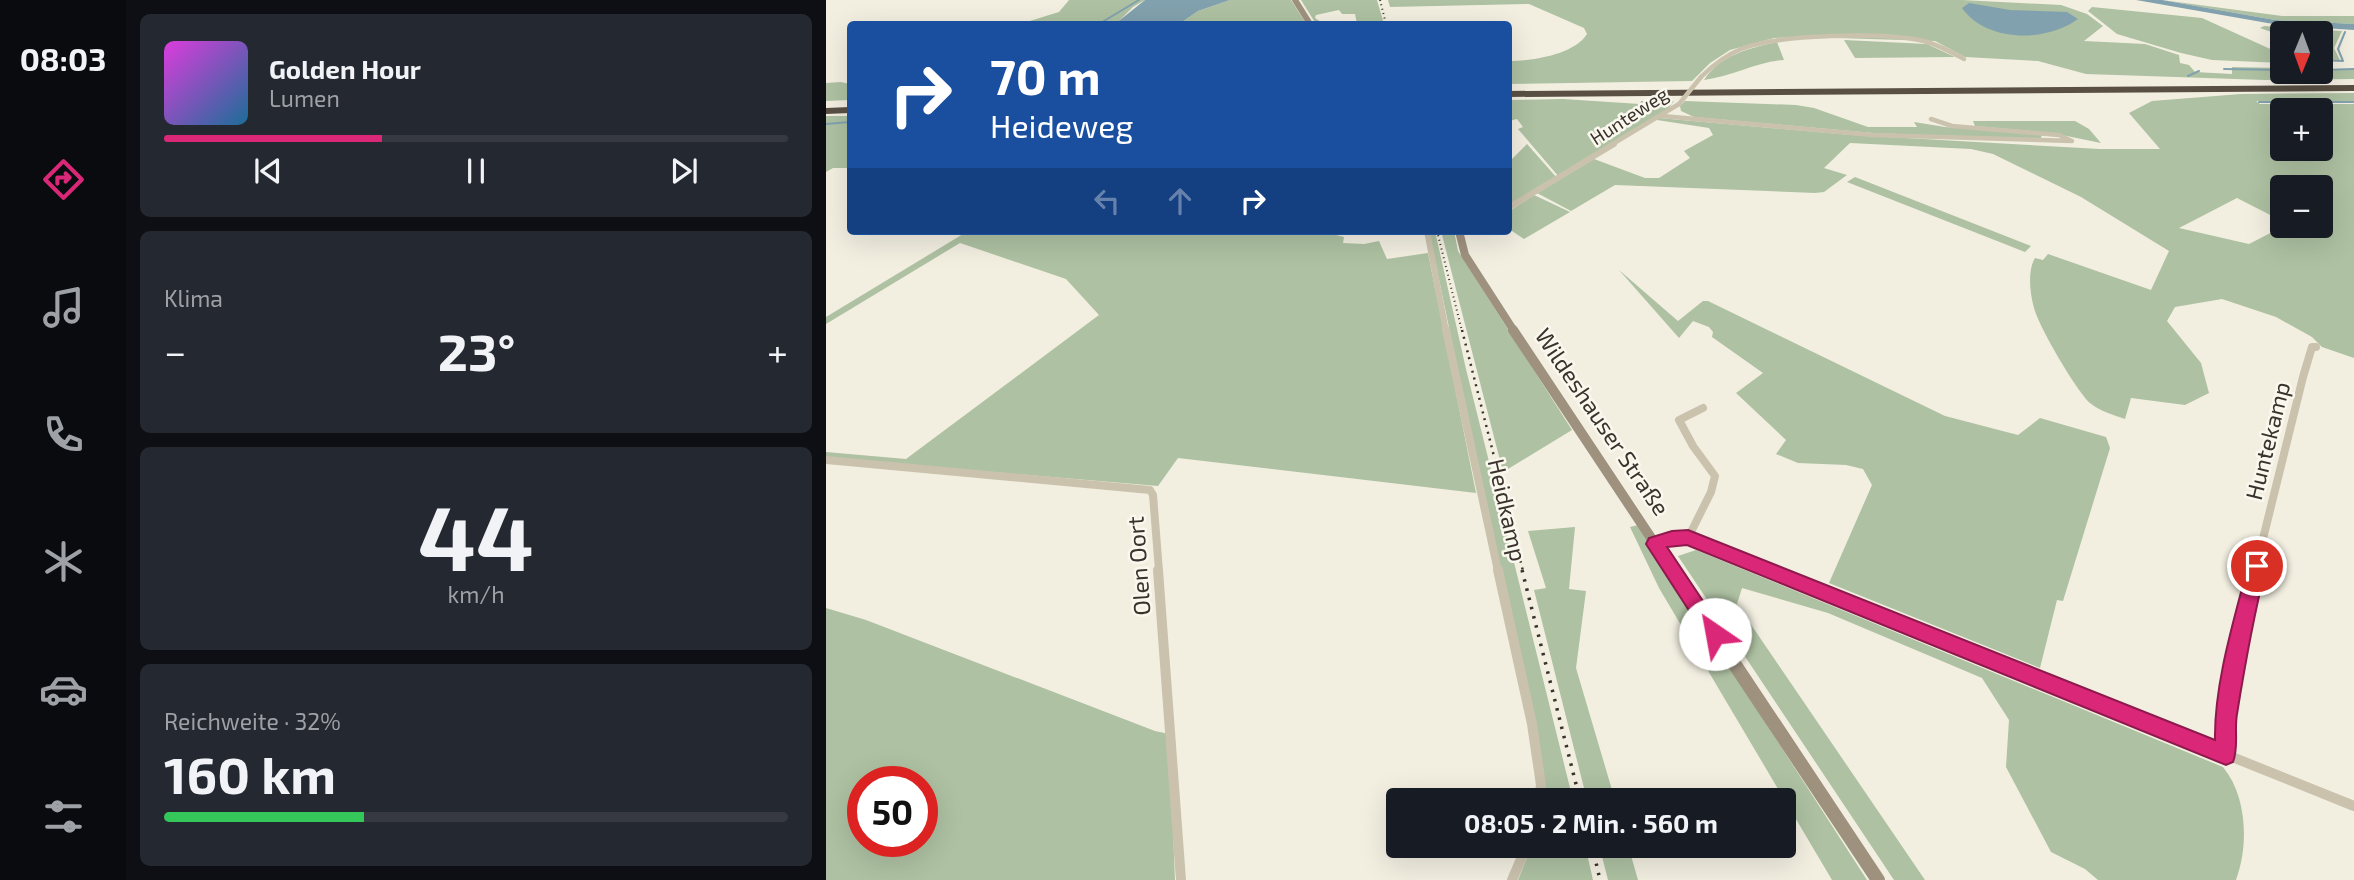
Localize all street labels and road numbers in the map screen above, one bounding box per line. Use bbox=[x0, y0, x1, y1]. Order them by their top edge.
street label: Hunteweg bbox=[1585, 82, 1672, 149]
street label: Wildeshauser Straße bbox=[1530, 322, 1676, 520]
street label: Huntekamp bbox=[2239, 379, 2295, 503]
street label: Heidkamp bbox=[1483, 456, 1533, 564]
street label: Olen Oort bbox=[1121, 515, 1155, 617]

